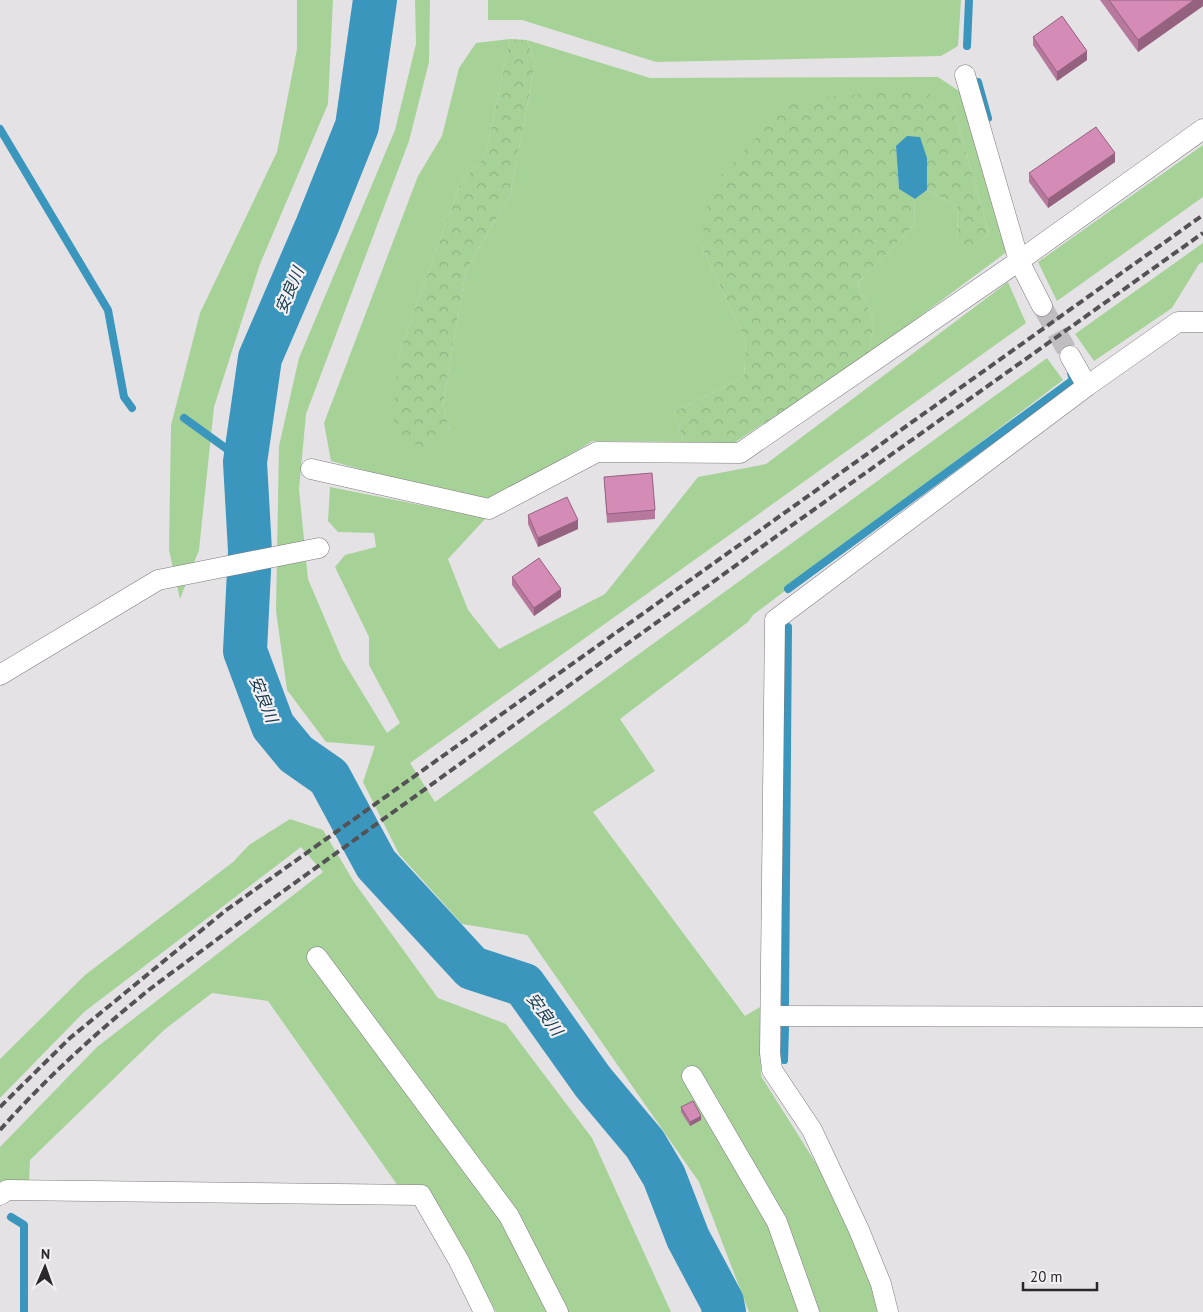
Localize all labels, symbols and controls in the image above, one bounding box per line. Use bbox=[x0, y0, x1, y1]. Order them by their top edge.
water label: 安良川 bbox=[270, 262, 308, 316]
water label: 安良川 bbox=[246, 673, 283, 727]
water label: 安良川 bbox=[523, 989, 568, 1041]
north arrow bbox=[20, 1242, 70, 1292]
text: N bbox=[41, 1245, 50, 1263]
scale bar bbox=[1023, 1260, 1097, 1292]
text: 20 m bbox=[1030, 1267, 1063, 1286]

